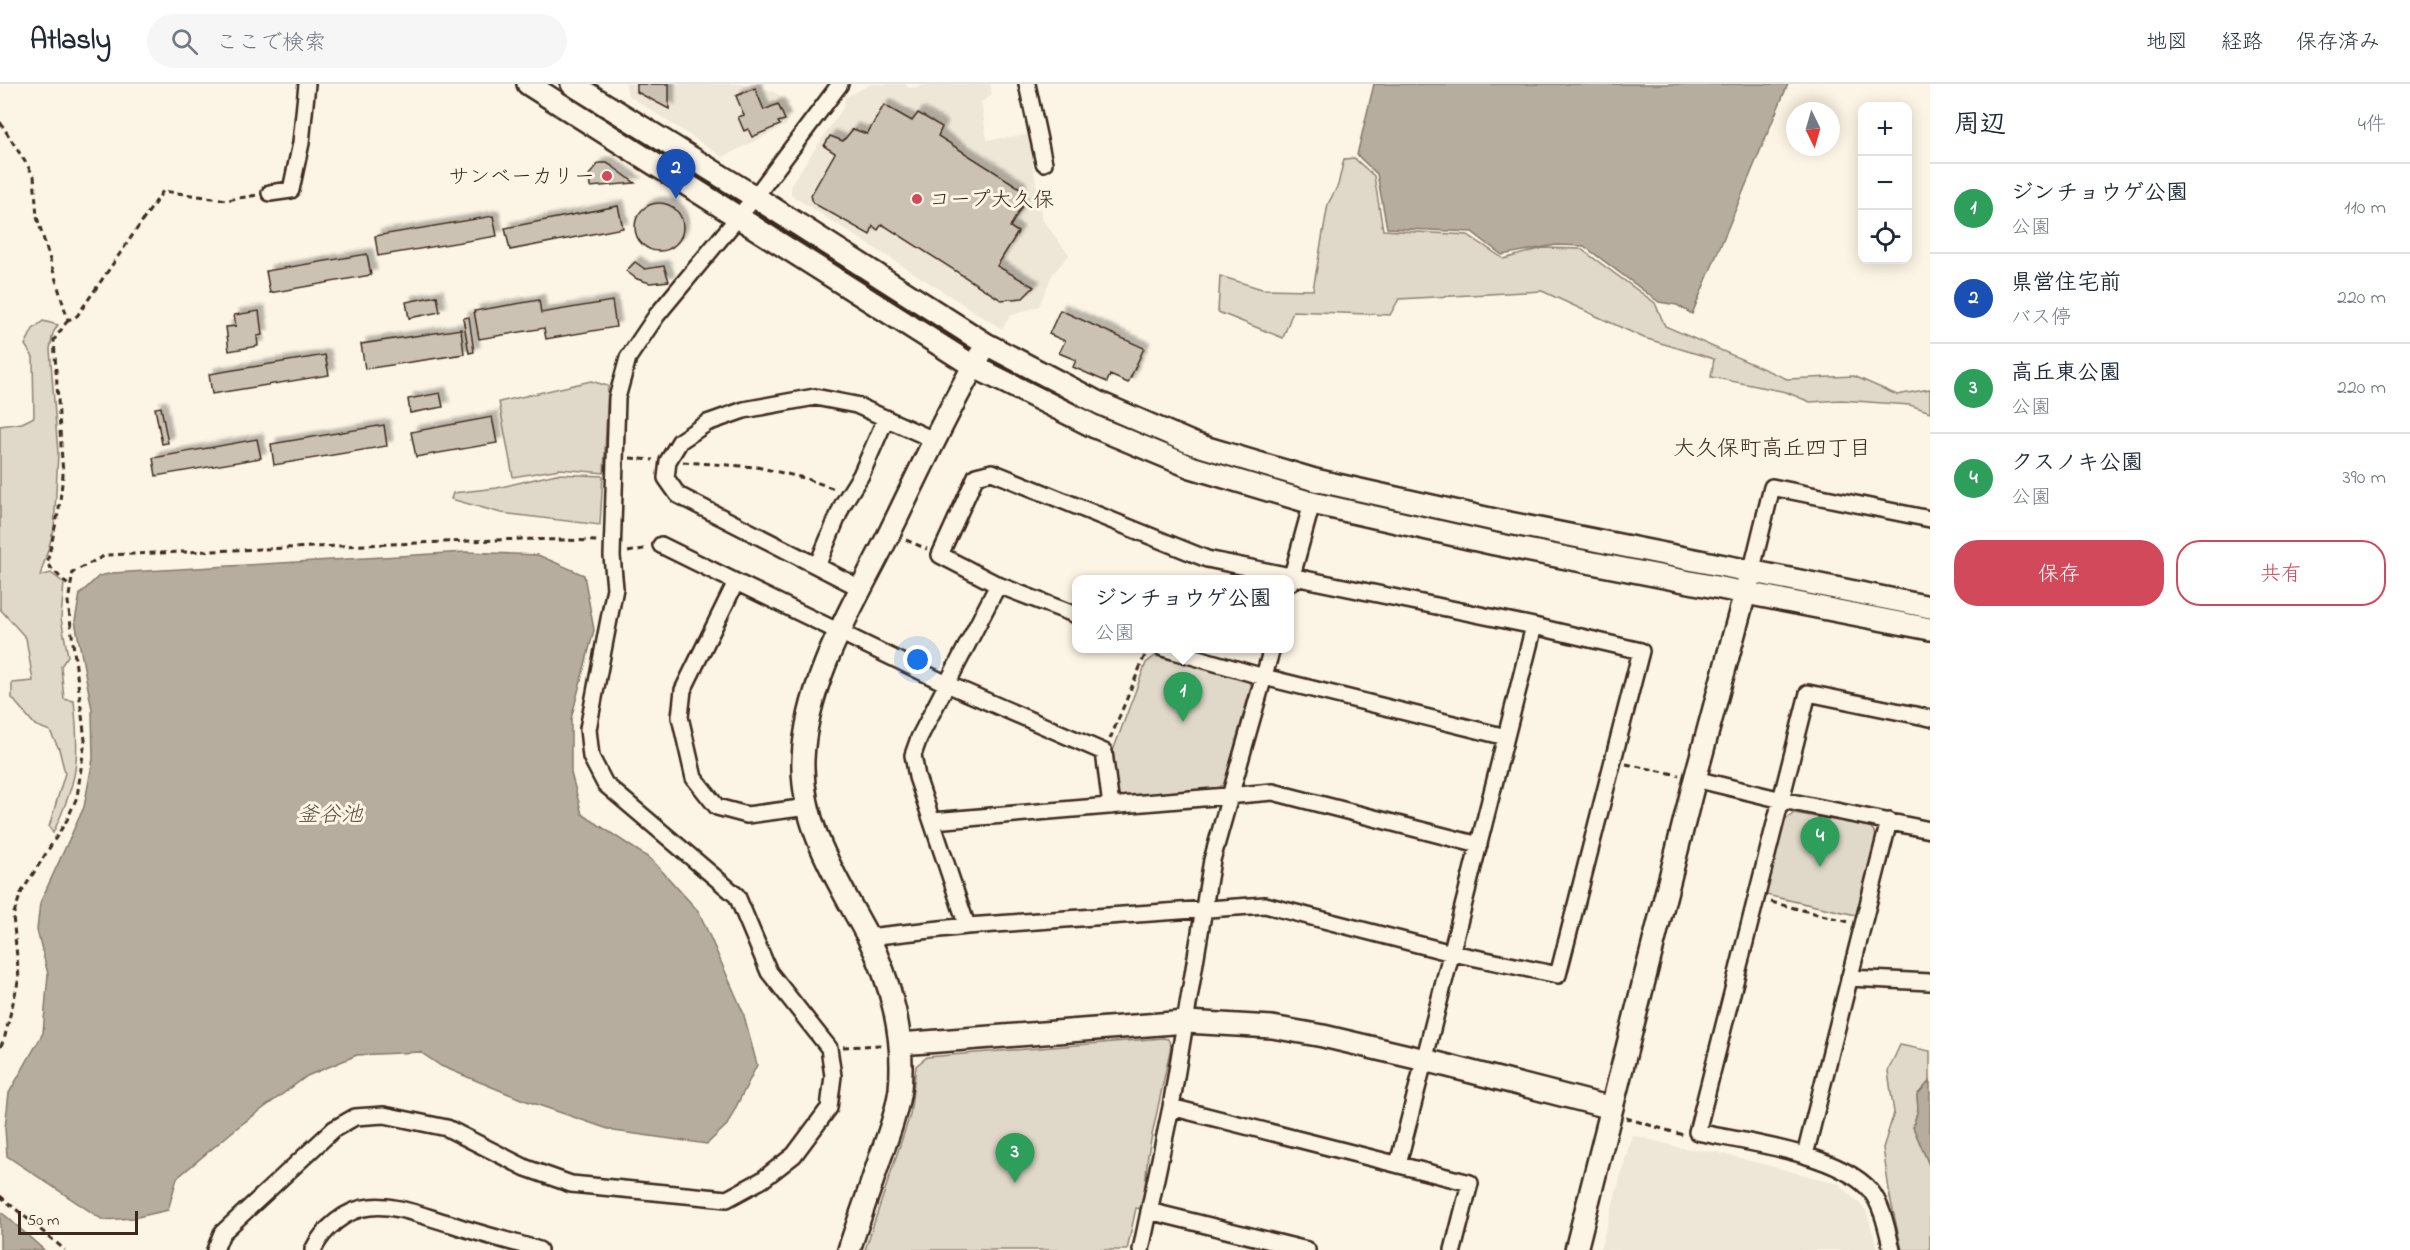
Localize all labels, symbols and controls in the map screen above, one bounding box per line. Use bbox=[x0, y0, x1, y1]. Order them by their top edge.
search box bbox=[147, 14, 567, 68]
text: Atlasly bbox=[30, 21, 111, 62]
icon: search bbox=[168, 25, 201, 58]
text: ここで検索 bbox=[216, 28, 326, 60]
text: 地図 bbox=[2146, 28, 2188, 58]
text: 経路 bbox=[2221, 28, 2263, 58]
text: 保存済み bbox=[2296, 28, 2380, 58]
north arrow bbox=[1786, 102, 1840, 156]
map controls bbox=[1858, 102, 1912, 264]
button: + bbox=[1858, 102, 1912, 156]
text: 周辺 bbox=[1954, 107, 2006, 145]
text: 4件 bbox=[2358, 111, 2386, 140]
pin: 2 bbox=[656, 150, 696, 199]
button: − bbox=[1858, 156, 1912, 210]
place label: サンベーカリー bbox=[448, 163, 595, 193]
marker: サンベーカリー bbox=[600, 169, 614, 183]
text: ジンチョウゲ公園 bbox=[2011, 178, 2188, 210]
place label: コープ大久保 bbox=[929, 186, 1054, 216]
marker: コープ大久保 bbox=[910, 192, 924, 206]
text: 1 bbox=[1970, 194, 1977, 223]
text: 110 m bbox=[2344, 194, 2386, 223]
button: locate bbox=[1858, 210, 1912, 264]
text: 公園 bbox=[2011, 214, 2051, 243]
text: 県営住宅前 bbox=[2011, 268, 2121, 300]
text: 2 bbox=[1969, 284, 1978, 313]
text: 220 m bbox=[2337, 284, 2386, 313]
text: バス停 bbox=[2011, 304, 2071, 333]
text: 高丘東公園 bbox=[2011, 358, 2121, 390]
text: 3 bbox=[1969, 374, 1978, 403]
text: 220 m bbox=[2337, 374, 2386, 403]
text: 公園 bbox=[2011, 394, 2051, 423]
district label: 大久保町高丘四丁目 bbox=[1673, 434, 1871, 466]
text: クスノキ公園 bbox=[2011, 448, 2143, 480]
text: 4 bbox=[1969, 464, 1978, 493]
text: 390 m bbox=[2343, 464, 2386, 493]
text: 公園 bbox=[2011, 484, 2051, 513]
button: 保存 bbox=[1954, 540, 2164, 606]
button: 共有 bbox=[2176, 540, 2386, 606]
popup bbox=[1072, 575, 1294, 653]
text: ジンチョウゲ公園 bbox=[1095, 584, 1271, 616]
text: 公園 bbox=[1095, 620, 1135, 649]
your location bbox=[903, 645, 932, 674]
pin: 1 bbox=[1164, 672, 1202, 722]
water label: 釜谷池 bbox=[297, 800, 364, 832]
pin: 4 bbox=[1800, 818, 1840, 867]
pin: 3 bbox=[996, 1134, 1034, 1183]
scale bar bbox=[18, 1208, 138, 1236]
text: 50 m bbox=[27, 1209, 59, 1233]

